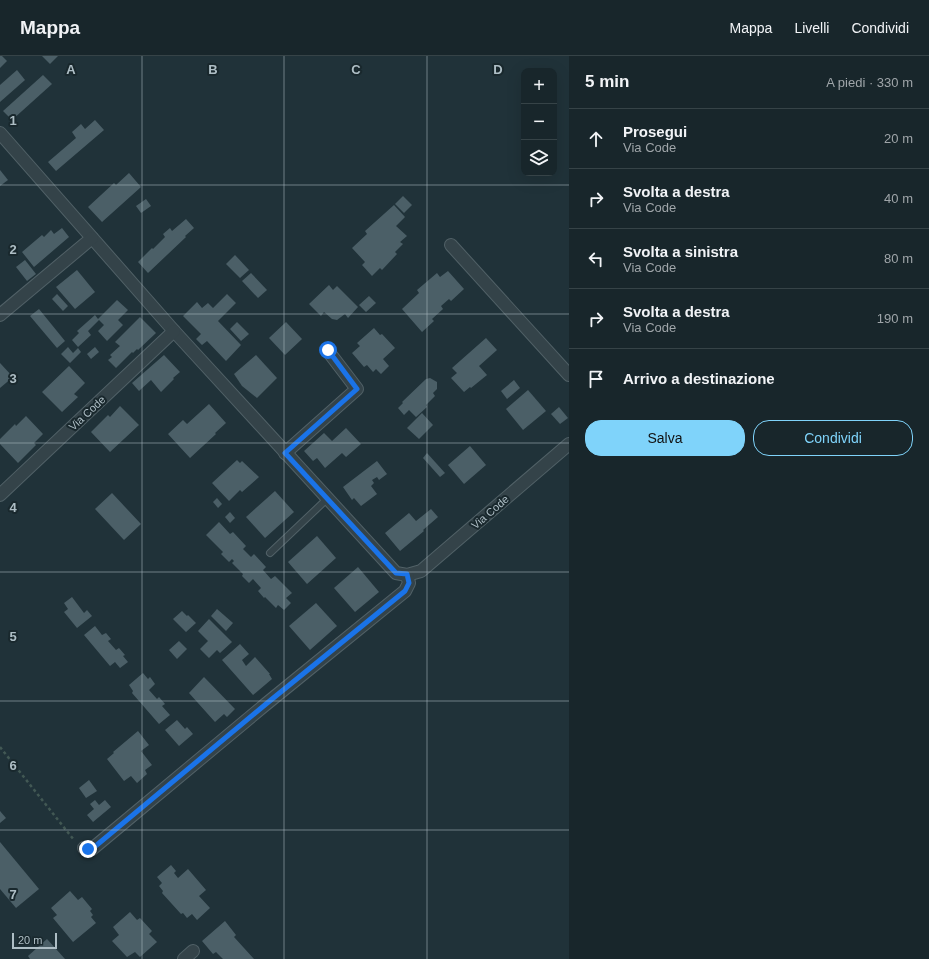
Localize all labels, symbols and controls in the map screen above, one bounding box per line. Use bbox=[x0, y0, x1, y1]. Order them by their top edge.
text: Mappa bbox=[20, 17, 80, 38]
text: Mappa bbox=[730, 20, 772, 36]
text: Livelli bbox=[794, 20, 829, 36]
text: Condividi bbox=[851, 20, 909, 36]
text: A bbox=[66, 62, 76, 77]
text: B bbox=[208, 62, 218, 77]
text: C bbox=[351, 62, 361, 77]
text: D bbox=[493, 62, 503, 77]
map controls bbox=[521, 68, 557, 176]
button: + bbox=[521, 68, 557, 104]
text: 5 min bbox=[585, 72, 629, 91]
text: A piedi · 330 m bbox=[826, 75, 913, 90]
button: − bbox=[521, 104, 557, 140]
text: 1 bbox=[9, 113, 17, 128]
text: Prosegui bbox=[623, 123, 687, 140]
icon: ahead bbox=[585, 128, 607, 150]
text: 20 m bbox=[884, 131, 913, 146]
button: layers bbox=[521, 140, 557, 176]
text: Via Code bbox=[623, 140, 676, 155]
text: Svolta a destra bbox=[623, 183, 730, 200]
icon: right bbox=[585, 188, 607, 210]
text: 40 m bbox=[884, 191, 913, 206]
text: Via Code bbox=[623, 200, 676, 215]
text: 2 bbox=[9, 242, 17, 257]
text: Svolta a sinistra bbox=[623, 243, 738, 260]
icon: left bbox=[585, 248, 607, 270]
text: 80 m bbox=[884, 251, 913, 266]
text: Via Code bbox=[623, 260, 676, 275]
text: Svolta a destra bbox=[623, 303, 730, 320]
icon: right bbox=[585, 308, 607, 330]
text: 190 m bbox=[877, 311, 913, 326]
text: Via Code bbox=[623, 320, 676, 335]
route start bbox=[319, 341, 337, 359]
icon: arrive bbox=[585, 368, 607, 390]
text: Arrivo a destinazione bbox=[623, 370, 775, 387]
text: 3 bbox=[9, 371, 17, 386]
street label: Via Code bbox=[66, 393, 108, 433]
button: Salva bbox=[585, 420, 745, 456]
button: Condividi bbox=[753, 420, 913, 456]
street label: Via Code bbox=[469, 493, 511, 531]
text: 4 bbox=[9, 500, 17, 515]
text: 5 bbox=[9, 629, 17, 644]
text: 6 bbox=[9, 758, 17, 773]
route end bbox=[79, 840, 97, 858]
text: 7 bbox=[9, 887, 17, 902]
scale bar bbox=[12, 931, 57, 950]
text: 20 m bbox=[18, 934, 42, 946]

